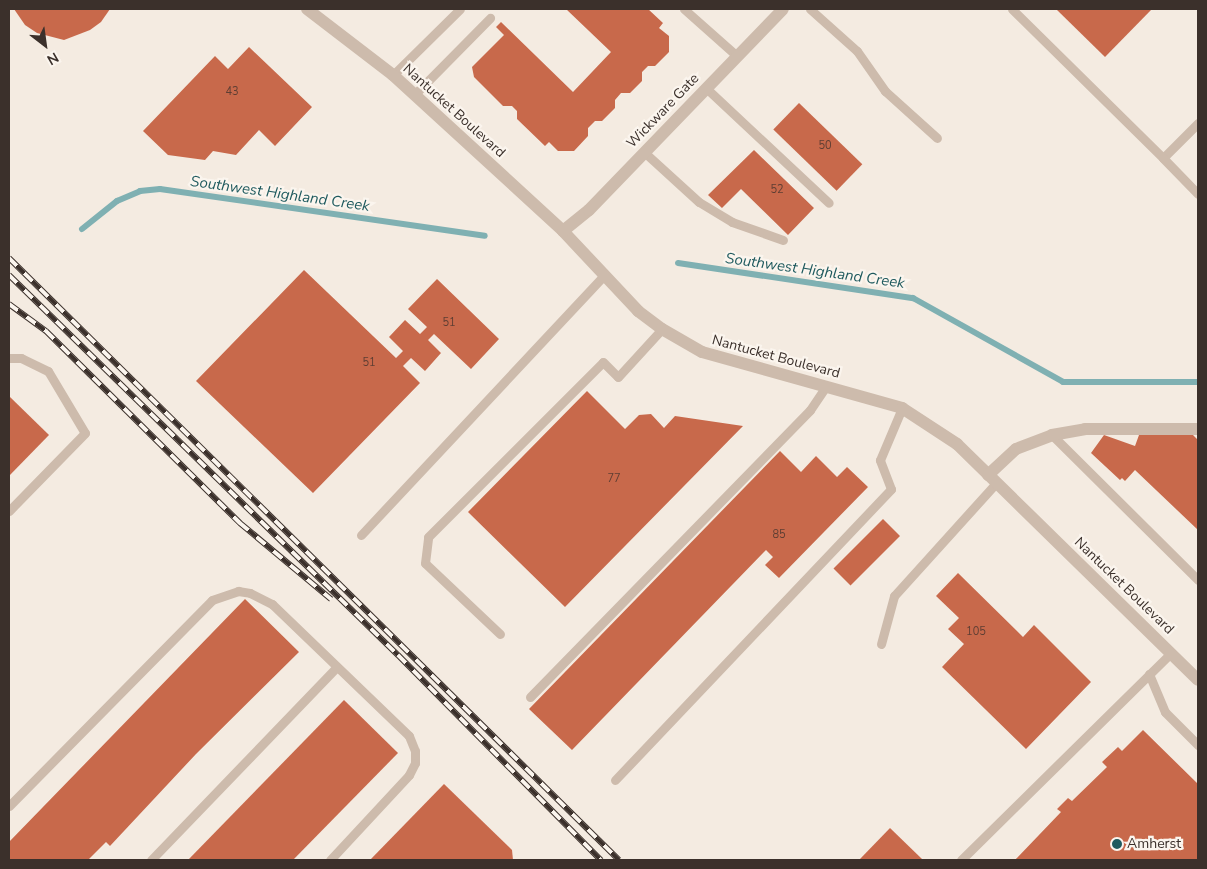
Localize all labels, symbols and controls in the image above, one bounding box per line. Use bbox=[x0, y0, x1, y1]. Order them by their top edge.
north arrow bbox=[20, 20, 70, 70]
text: N bbox=[43, 48, 62, 69]
street label: Nantucket Boulevard bbox=[399, 61, 509, 161]
street label: Wickware Gate bbox=[623, 70, 703, 152]
house number: 43 bbox=[225, 85, 239, 99]
house number: 50 bbox=[818, 139, 832, 153]
water label: Southwest Highland Creek bbox=[189, 172, 371, 216]
house number: 52 bbox=[770, 183, 784, 197]
water label: Southwest Highland Creek bbox=[724, 249, 906, 293]
house number: 51 bbox=[442, 316, 456, 330]
street label: Nantucket Boulevard bbox=[710, 332, 842, 382]
house number: 51 bbox=[362, 356, 376, 370]
house number: 77 bbox=[607, 472, 621, 486]
house number: 85 bbox=[772, 528, 786, 542]
street label: Nantucket Boulevard bbox=[1071, 534, 1177, 638]
house number: 105 bbox=[966, 625, 986, 639]
place label: Amherst bbox=[1127, 836, 1181, 852]
marker: Amherst bbox=[1111, 838, 1123, 850]

